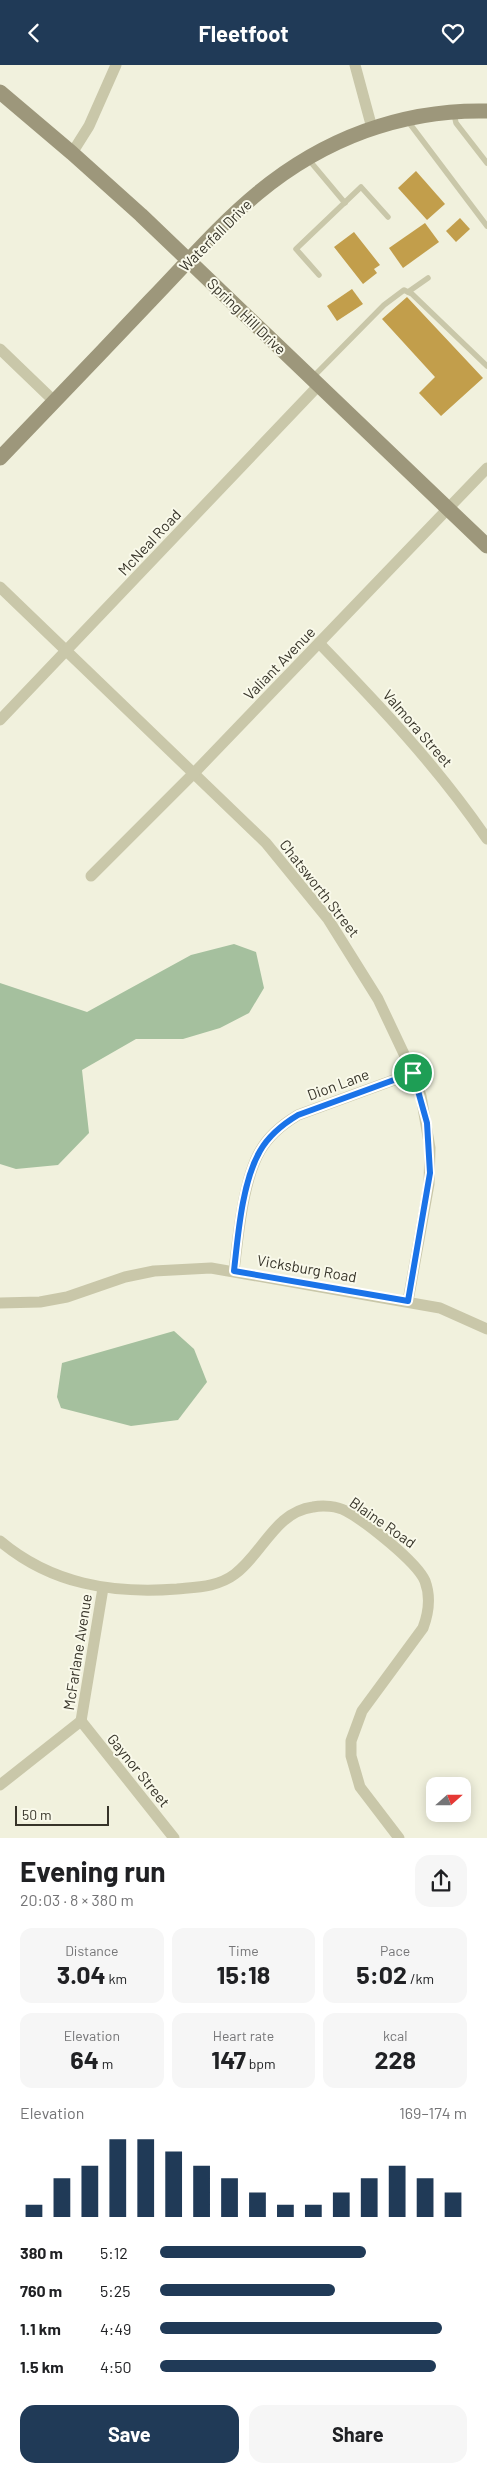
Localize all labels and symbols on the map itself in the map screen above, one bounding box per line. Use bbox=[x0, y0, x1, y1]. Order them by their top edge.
street label: Waterfall Drive bbox=[175, 195, 255, 275]
street label: Spring Hill Drive bbox=[204, 274, 290, 358]
street label: McNeal Road bbox=[114, 505, 184, 579]
street label: Valiant Avenue bbox=[240, 623, 318, 703]
street label: Valmora Street bbox=[379, 686, 457, 770]
street label: Chatsworth Street bbox=[276, 836, 364, 940]
pin bbox=[392, 1052, 434, 1094]
street label: Dion Lane bbox=[305, 1065, 371, 1103]
street label: Vicksburg Road bbox=[256, 1250, 358, 1286]
street label: Blaine Road bbox=[347, 1493, 419, 1551]
street label: McFarlane Avenue bbox=[59, 1593, 95, 1711]
street label: Gaynor Street bbox=[104, 1730, 174, 1810]
north arrow bbox=[426, 1777, 471, 1823]
scale bar bbox=[15, 1803, 109, 1826]

